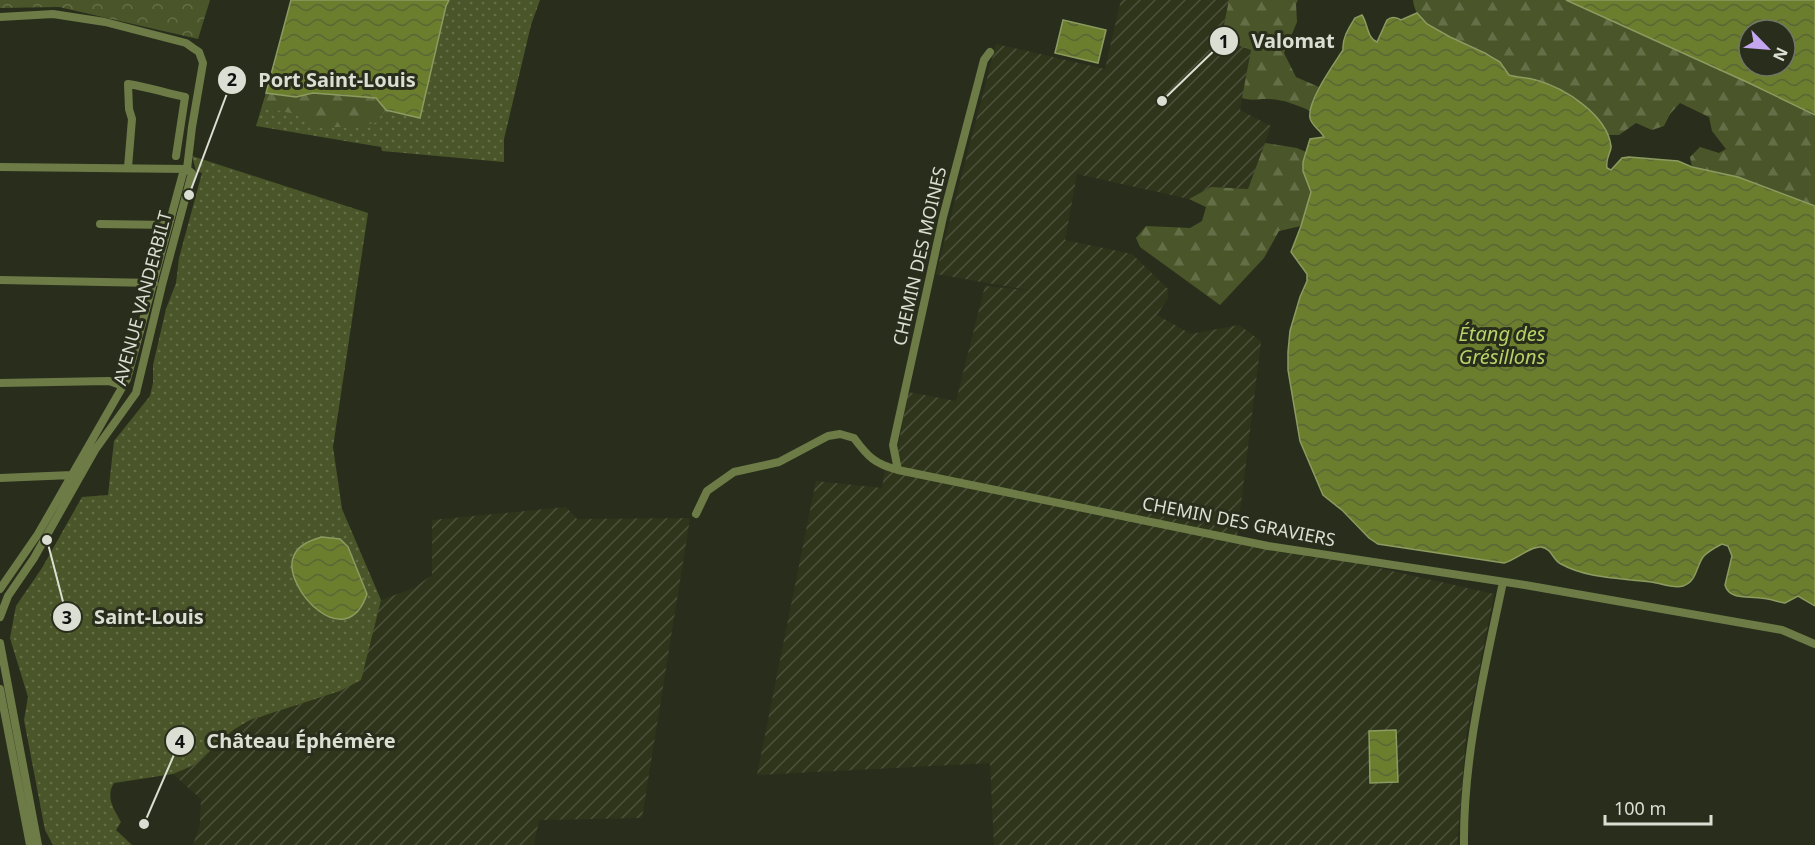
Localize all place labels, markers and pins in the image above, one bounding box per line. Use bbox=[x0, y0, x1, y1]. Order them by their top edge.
callout: Valomat bbox=[1209, 22, 1347, 60]
callout: Port Saint-Louis bbox=[217, 61, 428, 99]
callout: Saint-Louis bbox=[52, 598, 216, 636]
callout: Château Éphémère bbox=[165, 722, 408, 760]

